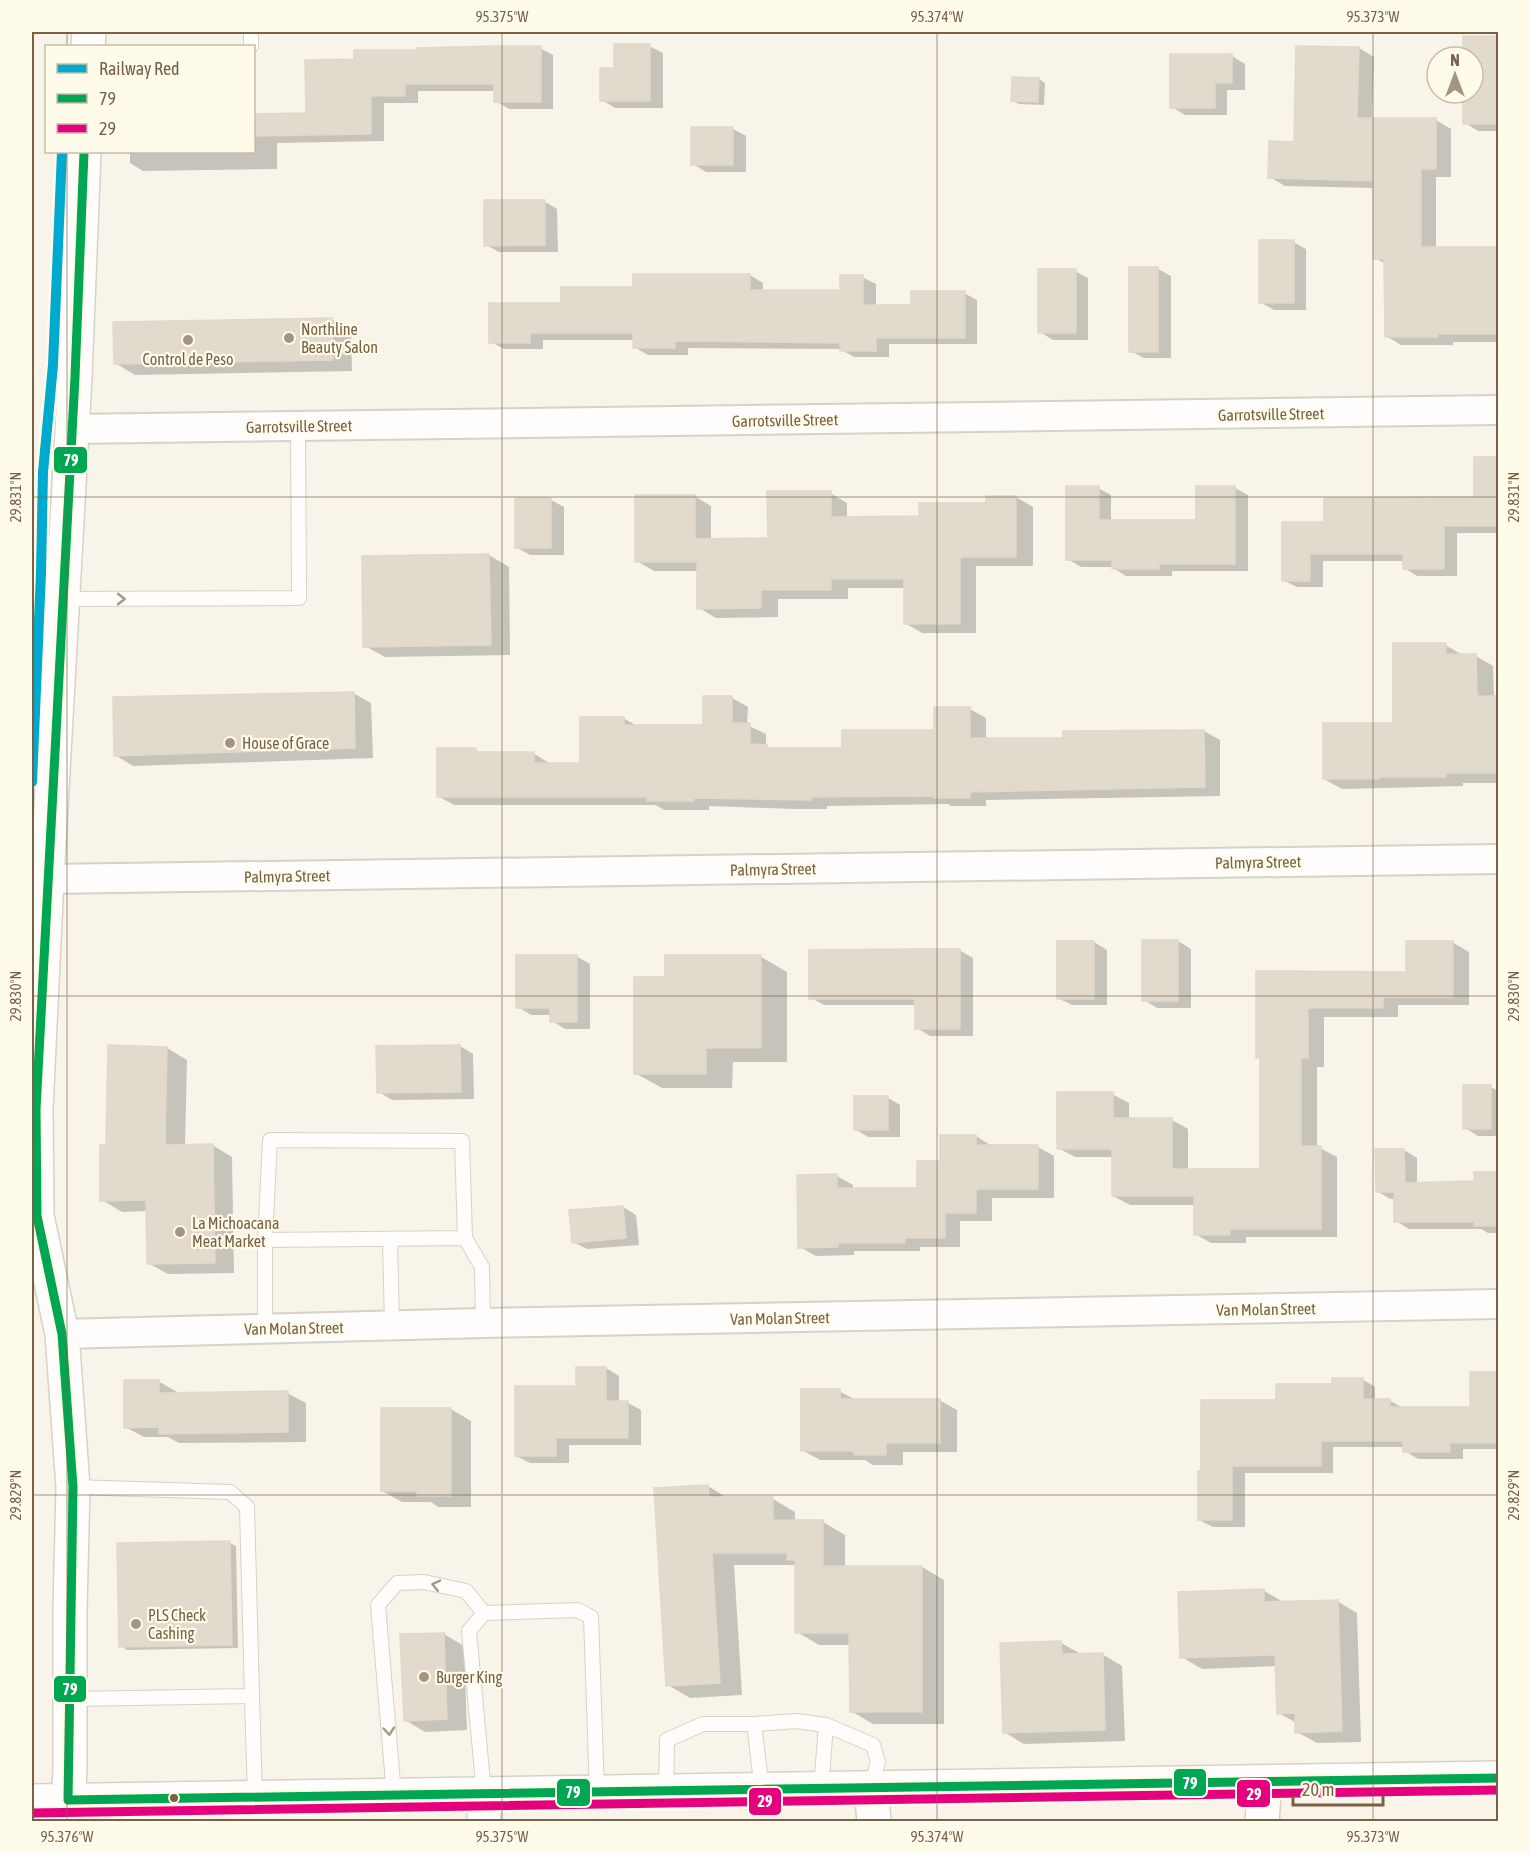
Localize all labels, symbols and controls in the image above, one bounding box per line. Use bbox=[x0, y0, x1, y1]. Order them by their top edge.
text: 95.375°W bbox=[476, 8, 529, 25]
text: 95.374°W bbox=[911, 8, 964, 25]
text: 95.373°W bbox=[1347, 8, 1400, 25]
legend bbox=[45, 45, 255, 153]
north arrow bbox=[1425, 45, 1485, 105]
text: N bbox=[1450, 51, 1460, 69]
text: Railway Red bbox=[99, 58, 180, 79]
text: 79 bbox=[99, 88, 116, 109]
text: 29 bbox=[99, 118, 116, 139]
place label: Northline Beauty Salon bbox=[301, 320, 378, 357]
marker: Northline Beauty Salon bbox=[282, 331, 296, 345]
marker: Control de Peso bbox=[181, 333, 195, 347]
place label: Control de Peso bbox=[143, 350, 233, 368]
street label: Garrotsville Street bbox=[1218, 404, 1325, 424]
street label: Garrotsville Street bbox=[732, 410, 839, 430]
street label: Garrotsville Street bbox=[246, 416, 353, 436]
line badge: 79 bbox=[53, 446, 88, 474]
text: 79 bbox=[63, 451, 79, 469]
text: 29.831°N bbox=[7, 472, 24, 522]
text: 29.831°N bbox=[1505, 472, 1522, 522]
one-way arrow bbox=[116, 593, 125, 605]
place label: House of Grace bbox=[242, 734, 329, 752]
marker: House of Grace bbox=[223, 736, 237, 750]
street label: Palmyra Street bbox=[1215, 852, 1302, 873]
street label: Palmyra Street bbox=[730, 859, 817, 880]
street label: Palmyra Street bbox=[244, 866, 331, 887]
text: 29.830°N bbox=[7, 971, 24, 1021]
text: 29.830°N bbox=[1505, 971, 1522, 1021]
place label: La Michoacana Meat Market bbox=[192, 1214, 279, 1250]
marker: La Michoacana Meat Market bbox=[173, 1225, 187, 1239]
street label: Van Molan Street bbox=[1216, 1299, 1316, 1319]
street label: Van Molan Street bbox=[730, 1308, 830, 1328]
street label: Van Molan Street bbox=[244, 1318, 344, 1338]
text: 29.829°N bbox=[7, 1470, 24, 1520]
text: 29.829°N bbox=[1505, 1470, 1522, 1520]
one-way arrow bbox=[432, 1579, 442, 1592]
place label: PLS Check Cashing bbox=[148, 1606, 206, 1643]
marker: PLS Check Cashing bbox=[129, 1617, 143, 1631]
place label: Burger King bbox=[436, 1668, 503, 1687]
marker: Burger King bbox=[417, 1670, 431, 1684]
line badge: 79 bbox=[53, 1675, 87, 1703]
text: 79 bbox=[62, 1680, 78, 1698]
one-way arrow bbox=[382, 1726, 395, 1735]
line badge: 79 bbox=[1173, 1768, 1207, 1797]
scale bar bbox=[1293, 1769, 1383, 1807]
text: 79 bbox=[1182, 1774, 1198, 1792]
line badge: 79 bbox=[556, 1778, 591, 1807]
line badge: 29 bbox=[1236, 1779, 1271, 1808]
text: 20 m bbox=[1302, 1779, 1334, 1800]
text: 79 bbox=[565, 1783, 581, 1801]
text: 29 bbox=[1246, 1785, 1262, 1803]
line badge: 29 bbox=[748, 1787, 782, 1816]
unlabelled marker bbox=[168, 1792, 180, 1804]
text: 29 bbox=[757, 1792, 773, 1810]
text: 95.376°W bbox=[41, 1828, 94, 1845]
text: 95.375°W bbox=[476, 1828, 529, 1845]
text: 95.374°W bbox=[911, 1828, 964, 1845]
text: 95.373°W bbox=[1347, 1828, 1400, 1845]

